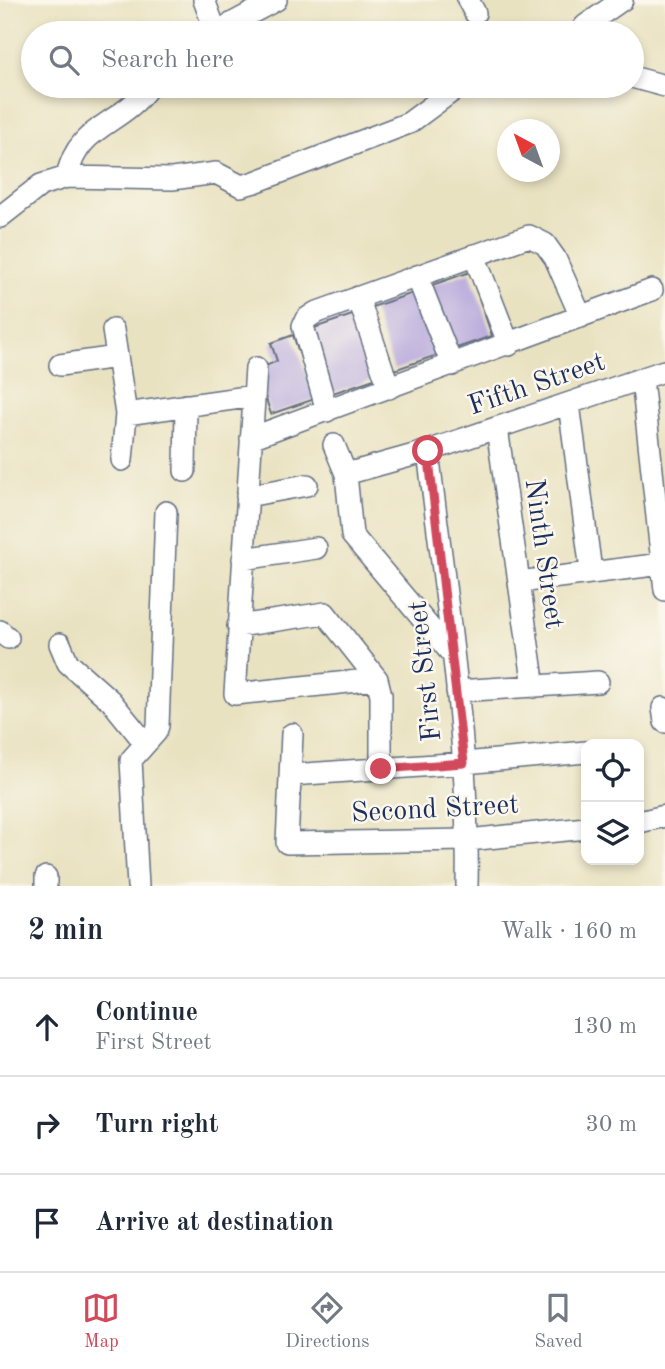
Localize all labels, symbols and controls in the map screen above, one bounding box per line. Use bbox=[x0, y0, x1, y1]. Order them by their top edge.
search box bbox=[21, 21, 644, 98]
icon: search bbox=[45, 41, 83, 79]
text: Search here bbox=[101, 47, 234, 73]
north arrow bbox=[497, 119, 560, 182]
street label: Fifth Street bbox=[465, 349, 609, 421]
route start bbox=[412, 435, 443, 466]
street label: Ninth Street bbox=[519, 477, 567, 631]
street label: First Street bbox=[405, 599, 447, 743]
map controls bbox=[581, 739, 644, 865]
button: locate bbox=[581, 739, 644, 802]
route end bbox=[365, 753, 396, 784]
street label: Second Street bbox=[350, 792, 520, 828]
button: layers bbox=[581, 802, 644, 865]
text: 2 min bbox=[28, 916, 103, 946]
text: Walk · 160 m bbox=[501, 920, 637, 943]
text: Continue bbox=[95, 1000, 198, 1026]
icon: ahead bbox=[28, 1008, 66, 1046]
text: 130 m bbox=[572, 1015, 637, 1038]
text: First Street bbox=[95, 1031, 212, 1054]
icon: right bbox=[28, 1106, 66, 1144]
text: Turn right bbox=[95, 1112, 218, 1138]
text: 30 m bbox=[586, 1113, 637, 1136]
icon: arrive bbox=[28, 1204, 66, 1242]
text: Arrive at destination bbox=[95, 1210, 334, 1236]
tab: Map bbox=[82, 1289, 120, 1354]
tab: Directions bbox=[285, 1289, 370, 1354]
tab: Saved bbox=[534, 1289, 583, 1354]

